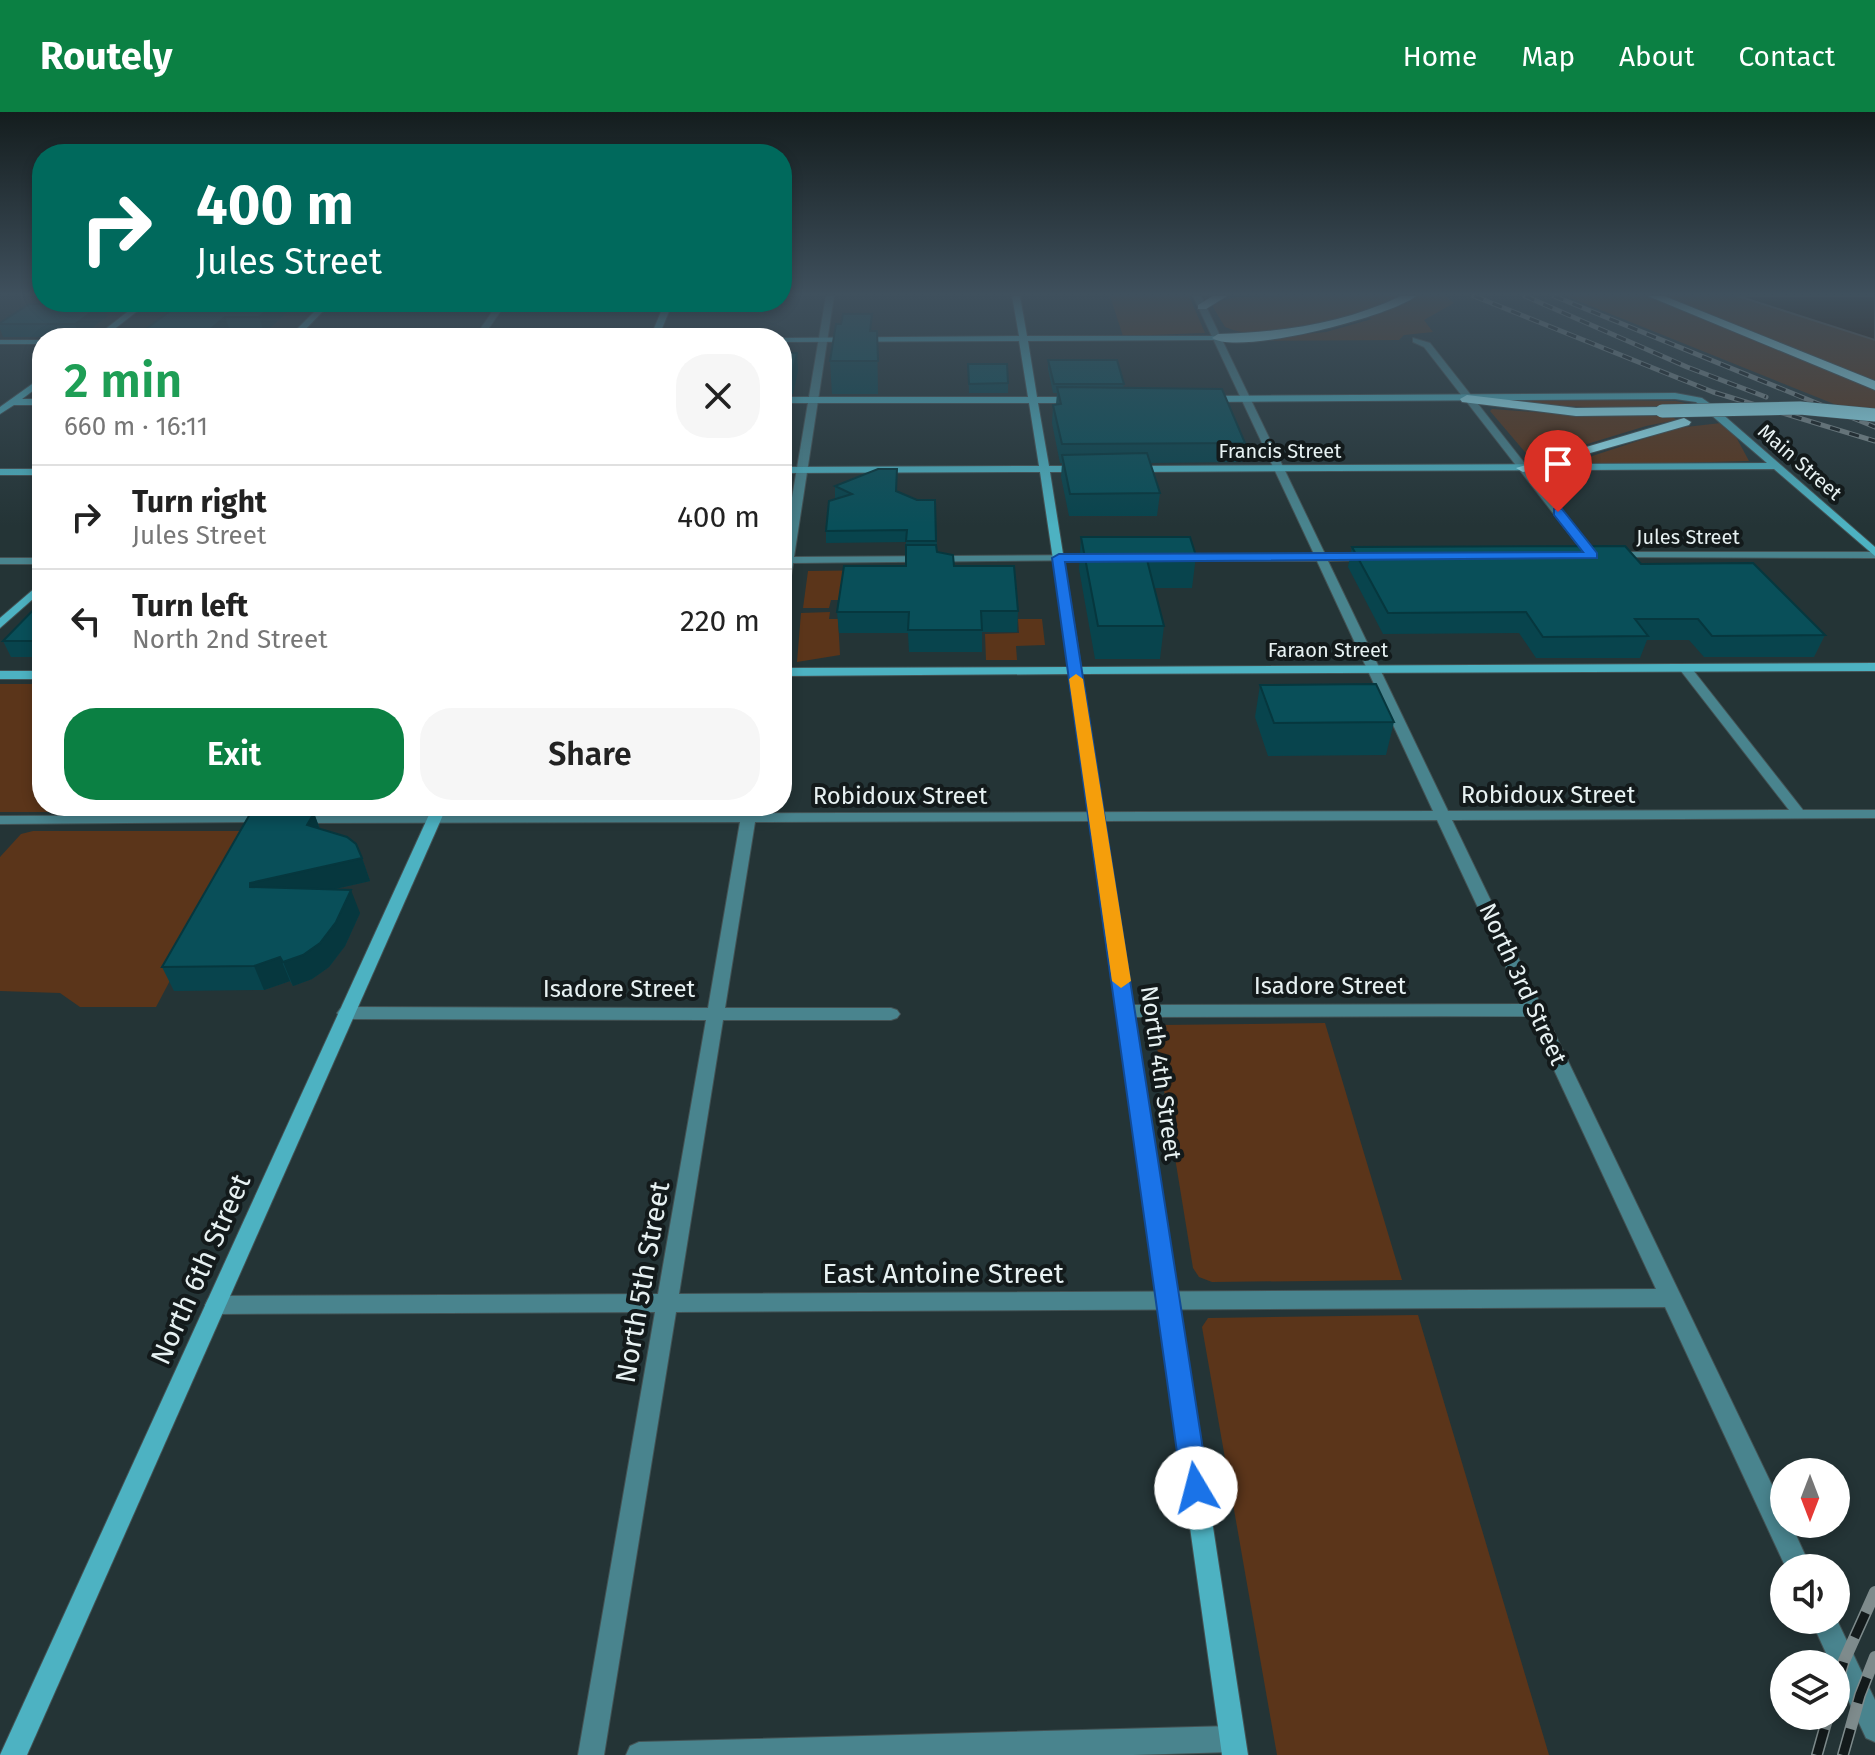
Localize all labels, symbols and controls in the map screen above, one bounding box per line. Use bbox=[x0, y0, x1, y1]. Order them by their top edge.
text: Routely bbox=[40, 33, 172, 79]
text: Home bbox=[1403, 40, 1477, 73]
text: Map bbox=[1521, 40, 1575, 73]
text: About bbox=[1619, 40, 1694, 73]
text: Contact bbox=[1738, 40, 1835, 73]
text: 400 m bbox=[196, 172, 354, 239]
icon: right bbox=[64, 176, 168, 280]
text: Jules Street bbox=[196, 240, 382, 284]
text: 2 min bbox=[64, 352, 182, 410]
button: close bbox=[676, 354, 760, 438]
text: 660 m · 16:11 bbox=[64, 411, 208, 442]
street label: Main Street bbox=[1753, 419, 1847, 505]
pin bbox=[1524, 430, 1592, 512]
street label: Francis Street bbox=[1219, 439, 1342, 463]
icon: arrive bbox=[1536, 442, 1580, 486]
text: Turn right bbox=[132, 484, 267, 520]
icon: right bbox=[64, 495, 108, 539]
text: 400 m bbox=[677, 499, 760, 535]
text: Jules Street bbox=[132, 520, 266, 551]
street label: Jules Street bbox=[1636, 525, 1740, 549]
text: Turn left bbox=[132, 588, 248, 624]
icon: left bbox=[64, 599, 108, 643]
text: 220 m bbox=[680, 603, 760, 639]
text: North 2nd Street bbox=[132, 624, 328, 655]
street label: Faraon Street bbox=[1268, 638, 1389, 662]
button: Exit bbox=[64, 708, 404, 800]
button: Share bbox=[420, 708, 760, 800]
street label: Robidoux Street bbox=[1461, 781, 1636, 809]
street label: Robidoux Street bbox=[813, 782, 988, 810]
street label: North 3rd Street bbox=[1473, 899, 1573, 1070]
street label: Isadore Street bbox=[1254, 972, 1407, 1000]
street label: Isadore Street bbox=[543, 975, 696, 1003]
street label: North 4th Street bbox=[1135, 984, 1187, 1162]
street label: North 6th Street bbox=[144, 1168, 258, 1370]
street label: North 5th Street bbox=[609, 1178, 677, 1385]
street label: East Antoine Street bbox=[822, 1257, 1065, 1290]
position arrow bbox=[1154, 1446, 1238, 1530]
north arrow bbox=[1770, 1458, 1850, 1538]
map controls bbox=[1770, 1458, 1850, 1730]
button: sound bbox=[1770, 1554, 1850, 1634]
button: layers bbox=[1770, 1650, 1850, 1730]

